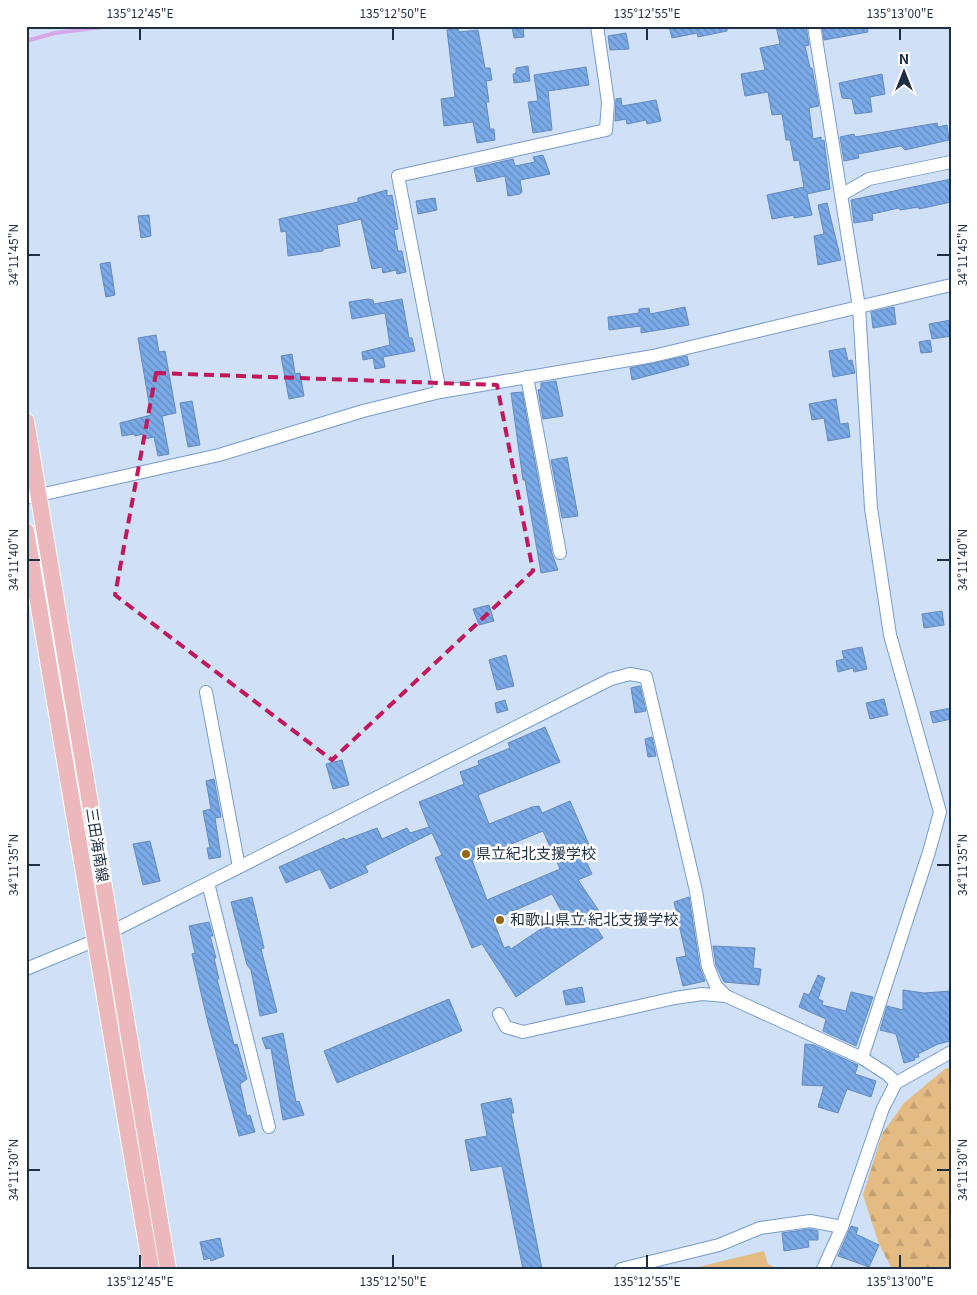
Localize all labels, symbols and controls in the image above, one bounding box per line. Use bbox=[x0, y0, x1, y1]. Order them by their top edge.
text: 135°12'45"E bbox=[106, 4, 174, 21]
text: 135°12'50"E bbox=[359, 4, 427, 21]
text: 135°12'55"E bbox=[613, 4, 681, 21]
text: 135°13'00"E bbox=[866, 4, 934, 21]
north arrow bbox=[880, 48, 930, 98]
text: N bbox=[899, 48, 909, 68]
text: 34°11'45"N bbox=[4, 224, 21, 286]
text: 34°11'45"N bbox=[953, 224, 970, 286]
text: 34°11'40"N bbox=[4, 529, 21, 591]
text: 34°11'40"N bbox=[953, 529, 970, 591]
street label: 三田海南線 bbox=[82, 806, 115, 883]
text: 34°11'35"N bbox=[4, 834, 21, 896]
text: 34°11'35"N bbox=[953, 834, 970, 896]
place label: 県立紀北支援学校 bbox=[476, 842, 596, 863]
marker: 県立紀北支援学校 bbox=[460, 848, 472, 860]
place label: 和歌山県立 紀北支援学校 bbox=[510, 908, 678, 929]
marker: 和歌山県立 紀北支援学校 bbox=[494, 914, 506, 926]
text: 34°11'30"N bbox=[4, 1139, 21, 1201]
text: 34°11'30"N bbox=[953, 1139, 970, 1201]
text: 135°12'45"E bbox=[106, 1272, 174, 1289]
text: 135°12'50"E bbox=[359, 1272, 427, 1289]
text: 135°12'55"E bbox=[613, 1272, 681, 1289]
text: 135°13'00"E bbox=[866, 1272, 934, 1289]

